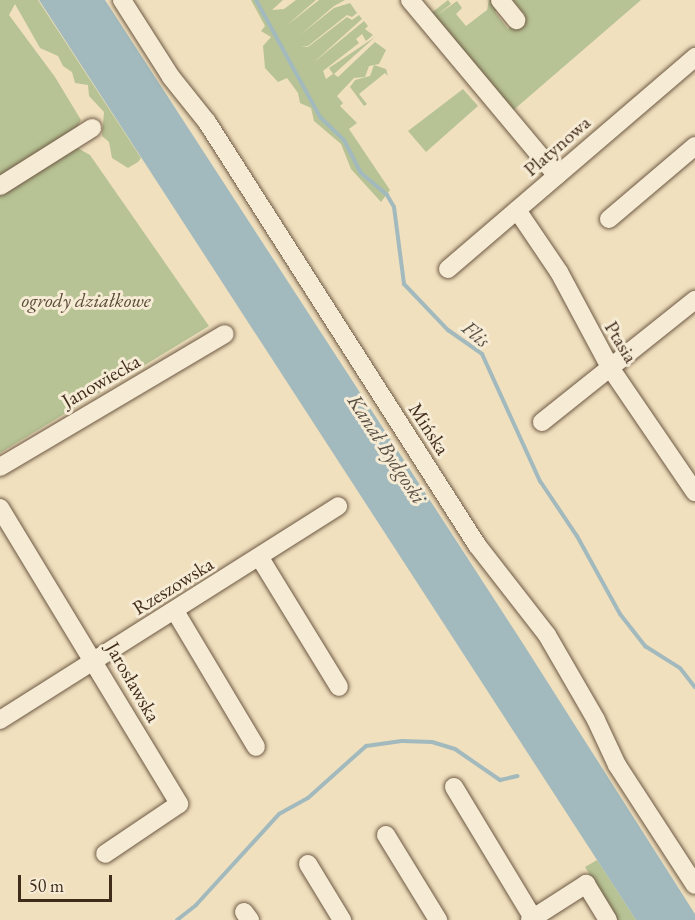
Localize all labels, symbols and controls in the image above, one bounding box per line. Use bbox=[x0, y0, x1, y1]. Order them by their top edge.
street label: Platynowa bbox=[519, 111, 595, 181]
park label: ogrody działkowe bbox=[21, 288, 151, 312]
water label: Flis bbox=[457, 315, 495, 353]
street label: Ptasia bbox=[599, 317, 643, 367]
street label: Janowiecka bbox=[57, 349, 145, 413]
water label: Kanał Bydgoski bbox=[342, 390, 432, 508]
street label: Mińska bbox=[403, 398, 455, 460]
street label: Rzeszowska bbox=[128, 552, 218, 620]
street label: Jarosławska bbox=[100, 638, 166, 726]
scale bar bbox=[21, 863, 116, 901]
text: 50 m bbox=[29, 874, 64, 897]

